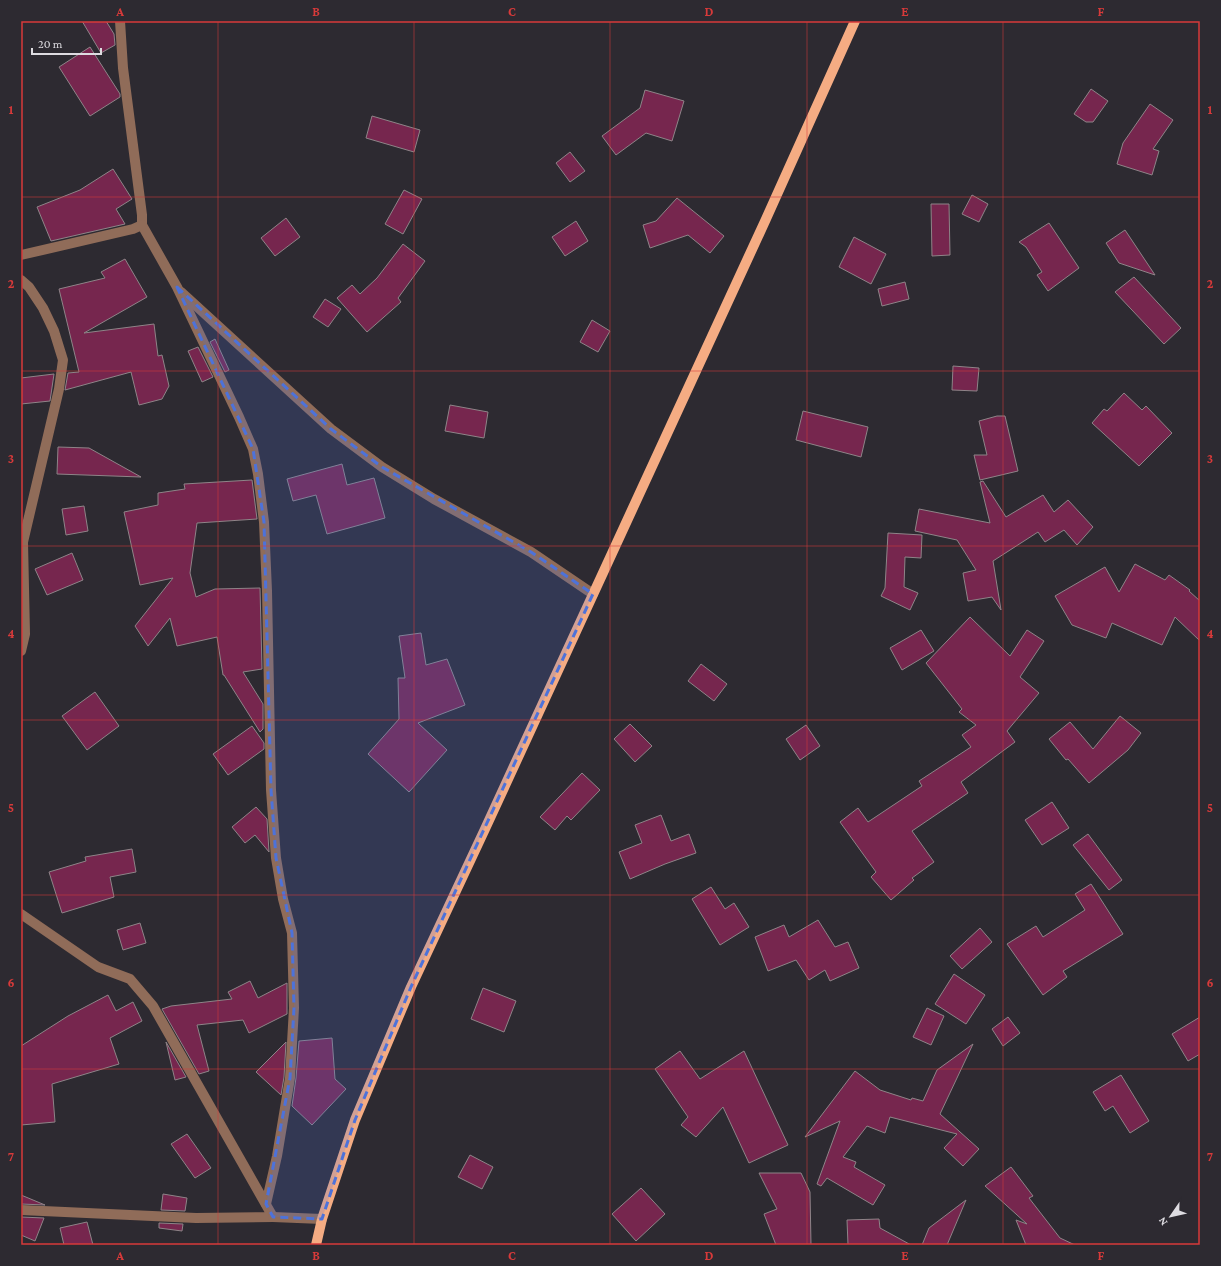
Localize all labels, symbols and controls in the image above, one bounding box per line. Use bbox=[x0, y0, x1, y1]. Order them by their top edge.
text: A bbox=[115, 4, 124, 19]
text: B bbox=[312, 4, 320, 19]
text: C bbox=[508, 4, 516, 19]
text: D bbox=[705, 4, 714, 19]
text: E bbox=[901, 4, 909, 19]
text: F bbox=[1098, 4, 1105, 19]
scale bar bbox=[32, 30, 101, 56]
text: 20 m bbox=[38, 37, 63, 51]
text: 1 bbox=[9, 102, 14, 117]
text: 1 bbox=[1208, 102, 1213, 117]
text: 2 bbox=[8, 276, 15, 291]
text: 2 bbox=[1207, 276, 1214, 291]
text: 3 bbox=[8, 451, 14, 466]
text: 3 bbox=[1207, 451, 1213, 466]
text: 4 bbox=[7, 626, 15, 641]
text: 4 bbox=[1206, 626, 1214, 641]
text: 5 bbox=[8, 800, 14, 815]
text: 5 bbox=[1207, 800, 1213, 815]
text: 6 bbox=[7, 975, 15, 990]
text: 6 bbox=[1206, 975, 1214, 990]
text: 7 bbox=[8, 1149, 14, 1164]
text: 7 bbox=[1207, 1149, 1213, 1164]
north arrow bbox=[1151, 1196, 1191, 1236]
text: N bbox=[1155, 1215, 1170, 1228]
text: A bbox=[115, 1248, 124, 1263]
text: B bbox=[312, 1248, 320, 1263]
text: C bbox=[508, 1248, 516, 1263]
text: D bbox=[705, 1248, 714, 1263]
text: E bbox=[901, 1248, 909, 1263]
text: F bbox=[1098, 1248, 1105, 1263]

